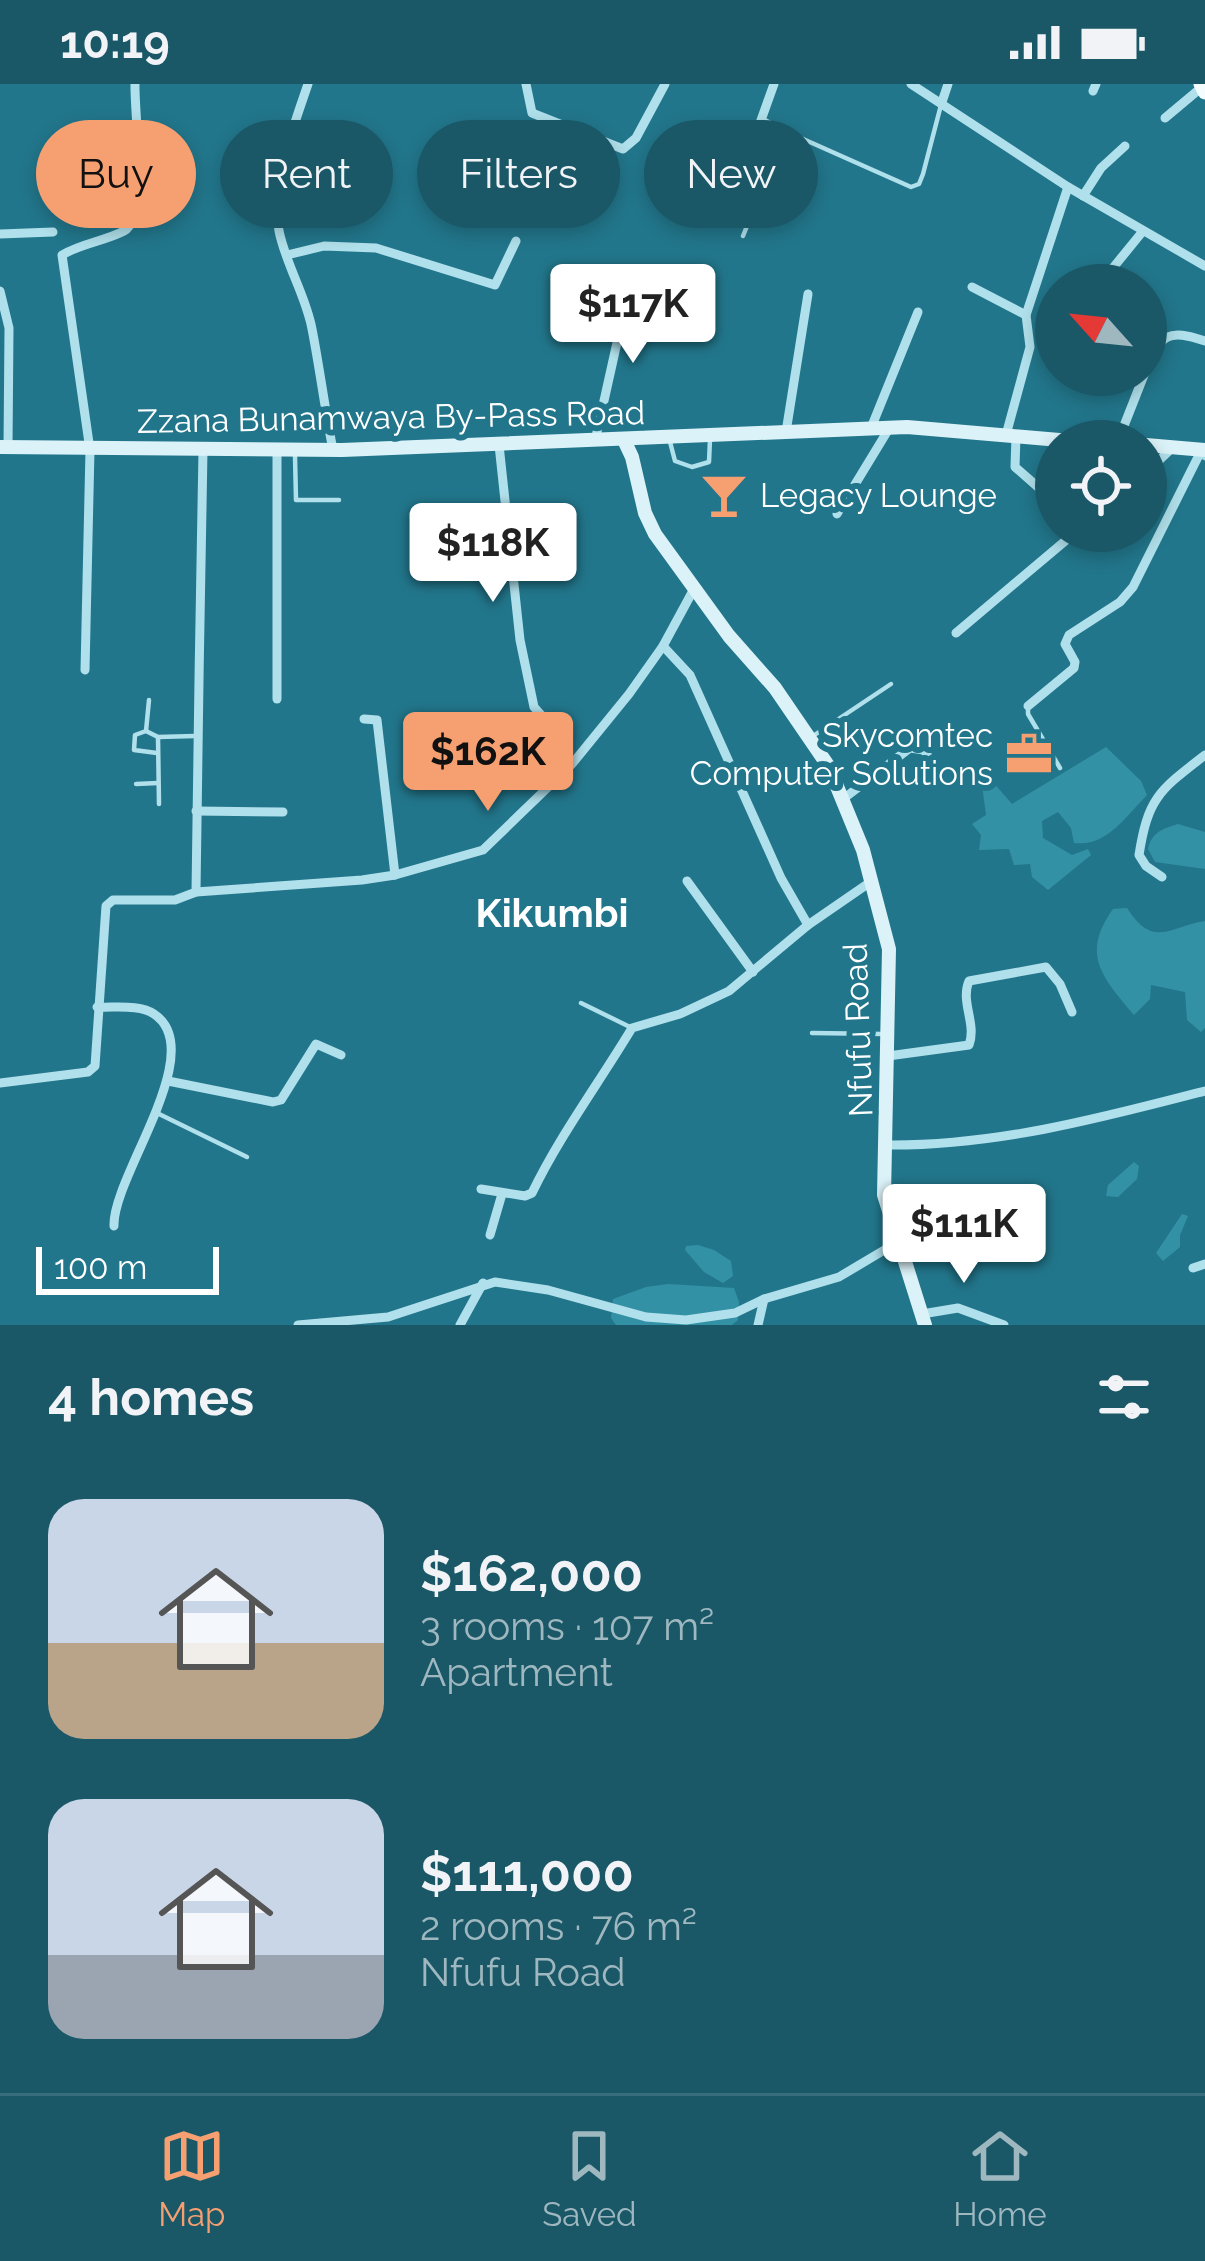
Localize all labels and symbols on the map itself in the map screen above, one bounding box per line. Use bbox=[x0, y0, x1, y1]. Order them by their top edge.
pin: $117K bbox=[549, 264, 717, 366]
north arrow bbox=[1035, 264, 1167, 396]
street label: Zzana Bunamwaya By-Pass Road bbox=[137, 393, 645, 441]
bar icon: Legacy Lounge bbox=[699, 470, 749, 520]
place label: Legacy Lounge bbox=[760, 476, 997, 515]
pin: $118K bbox=[409, 503, 577, 605]
pin: $162K bbox=[404, 712, 572, 814]
place label: Skycomtec Computer Solutions bbox=[690, 716, 993, 793]
office icon: Skycomtec Computer Solutions bbox=[1004, 729, 1054, 779]
district label: Kikumbi bbox=[476, 890, 628, 936]
street label: Nfufu Road bbox=[835, 942, 881, 1118]
pin: $111K bbox=[880, 1184, 1048, 1286]
scale bar bbox=[36, 1241, 219, 1294]

